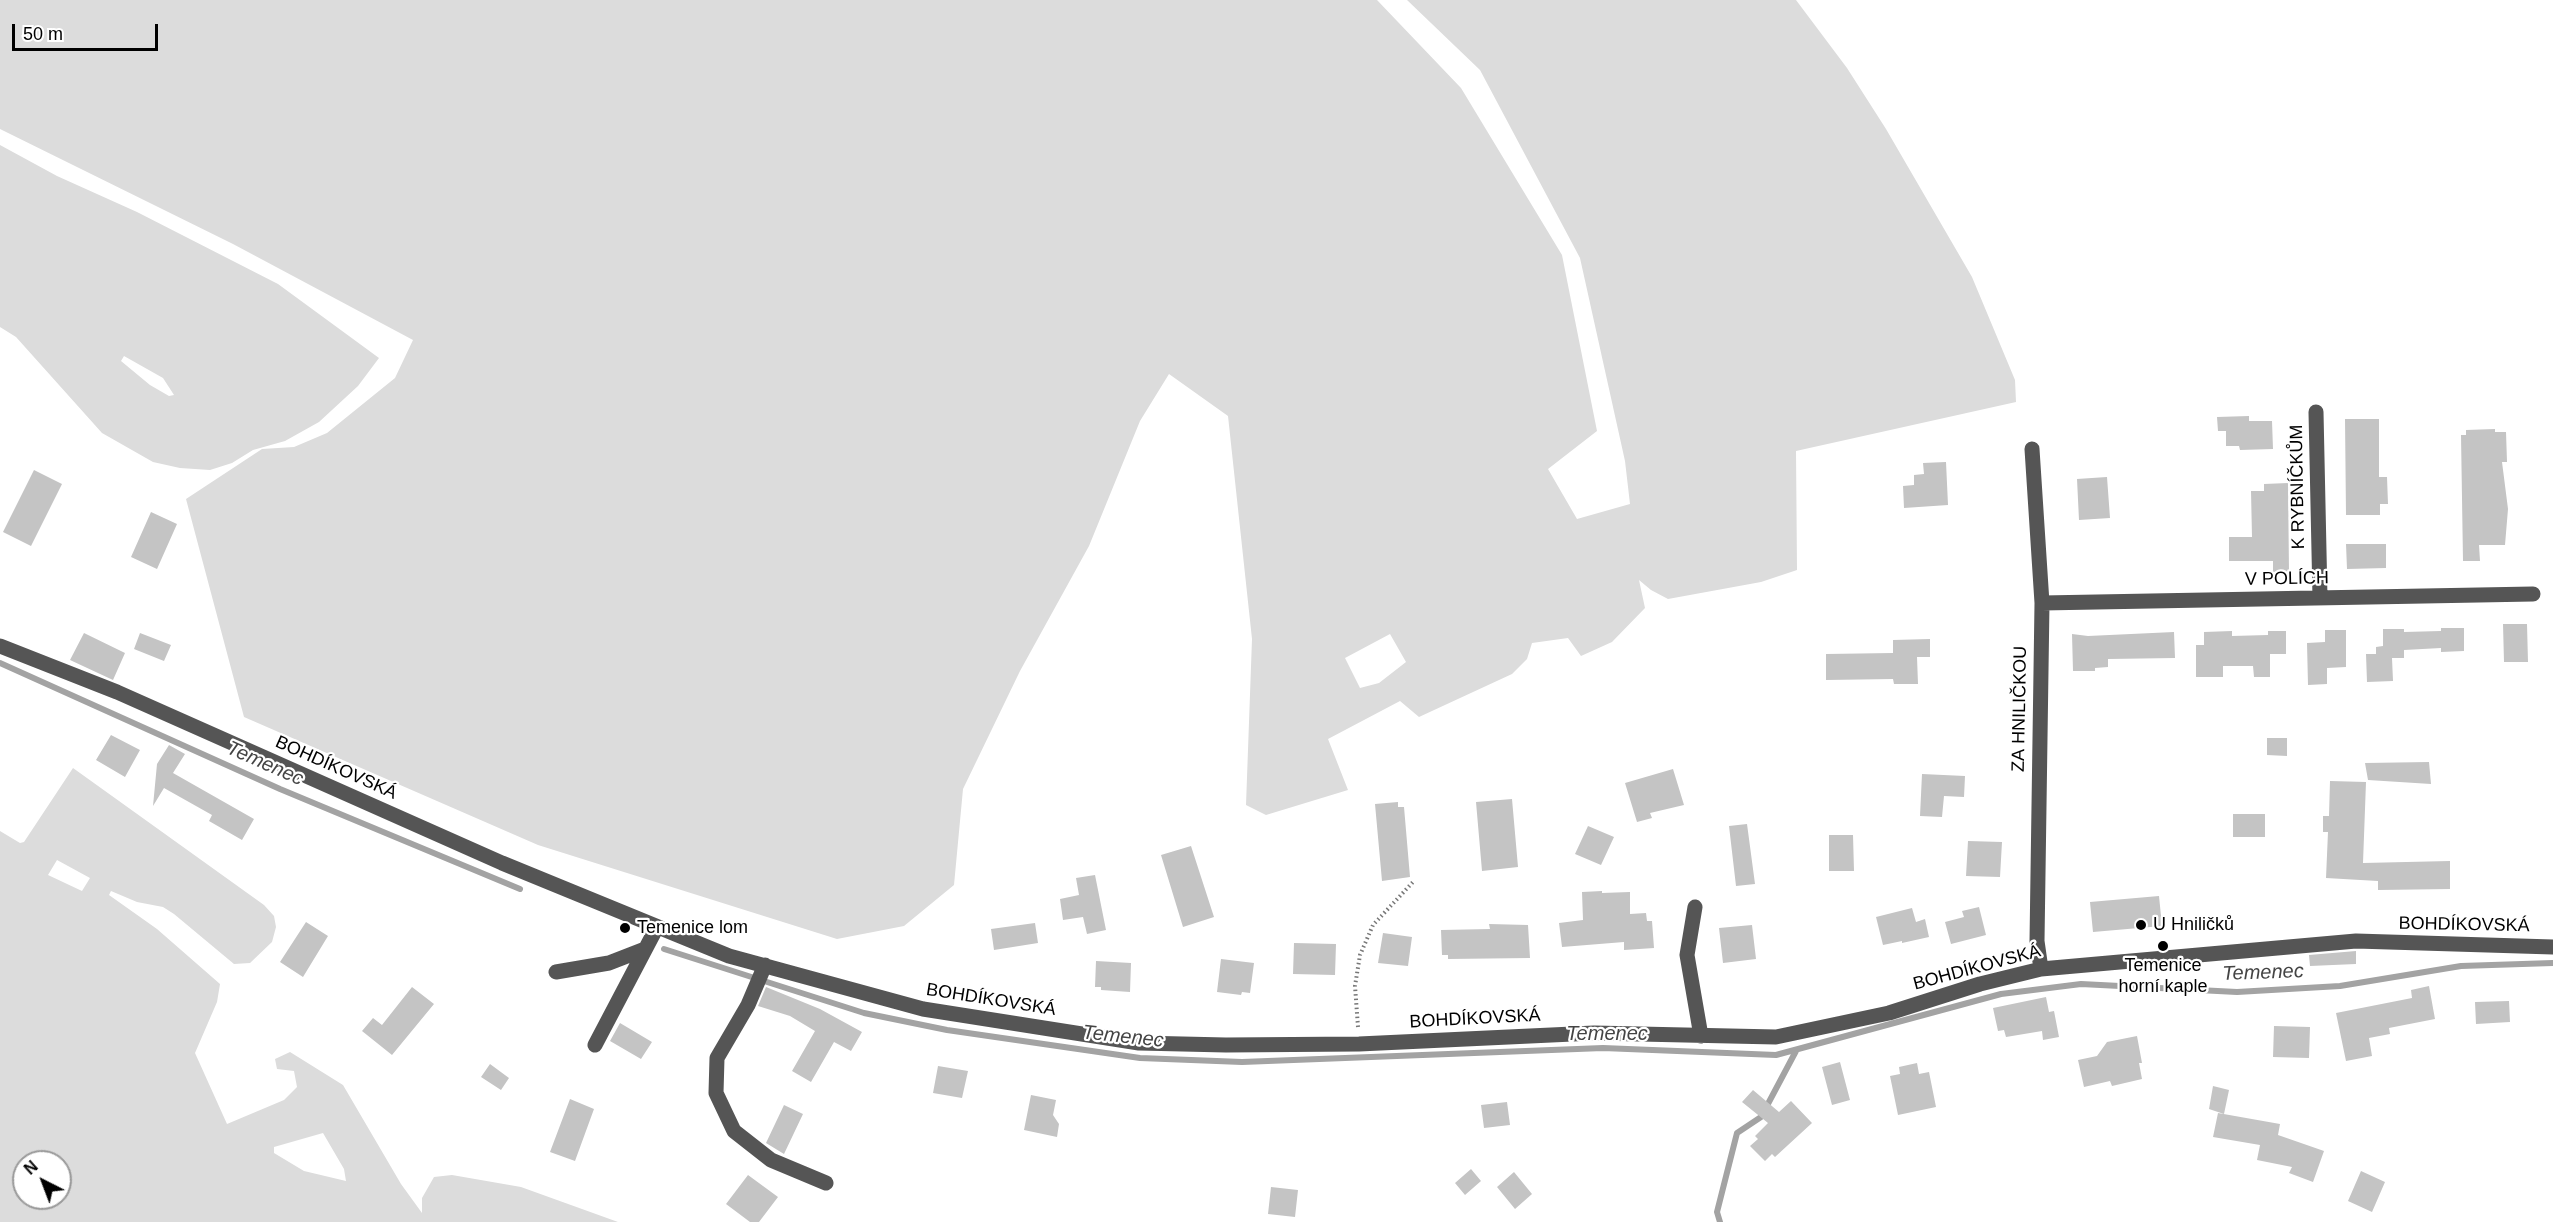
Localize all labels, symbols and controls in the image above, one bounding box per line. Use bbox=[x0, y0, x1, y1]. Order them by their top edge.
scale bar bbox=[15, 12, 160, 50]
text: 50 m bbox=[23, 24, 63, 44]
street label: K RYBNÍČKŮM bbox=[2286, 424, 2310, 550]
street label: V POLÍCH bbox=[2245, 567, 2329, 591]
street label: ZA HNILIČKOU bbox=[2008, 646, 2032, 772]
street label: BOHDÍKOVSKÁ bbox=[272, 731, 400, 805]
water label: Temenec bbox=[223, 736, 307, 792]
street label: BOHDÍKOVSKÁ bbox=[2398, 913, 2530, 937]
place label: U Hniličků bbox=[2153, 914, 2234, 936]
place label: Temenice lom bbox=[637, 917, 748, 939]
marker: U Hniličků bbox=[2134, 918, 2148, 932]
marker: Temenice lom bbox=[618, 921, 632, 935]
marker: Temenice horní kaple bbox=[2156, 939, 2170, 953]
street label: BOHDÍKOVSKÁ bbox=[1911, 941, 2043, 995]
place label: Temenice horní kaple bbox=[2118, 955, 2208, 998]
water label: Temenec bbox=[2222, 960, 2304, 986]
street label: BOHDÍKOVSKÁ bbox=[925, 979, 1057, 1021]
street label: BOHDÍKOVSKÁ bbox=[1409, 1005, 1541, 1033]
water label: Temenec bbox=[1081, 1021, 1165, 1053]
water label: Temenec bbox=[1566, 1022, 1648, 1046]
north arrow bbox=[12, 1150, 72, 1210]
text: N bbox=[21, 1158, 41, 1178]

